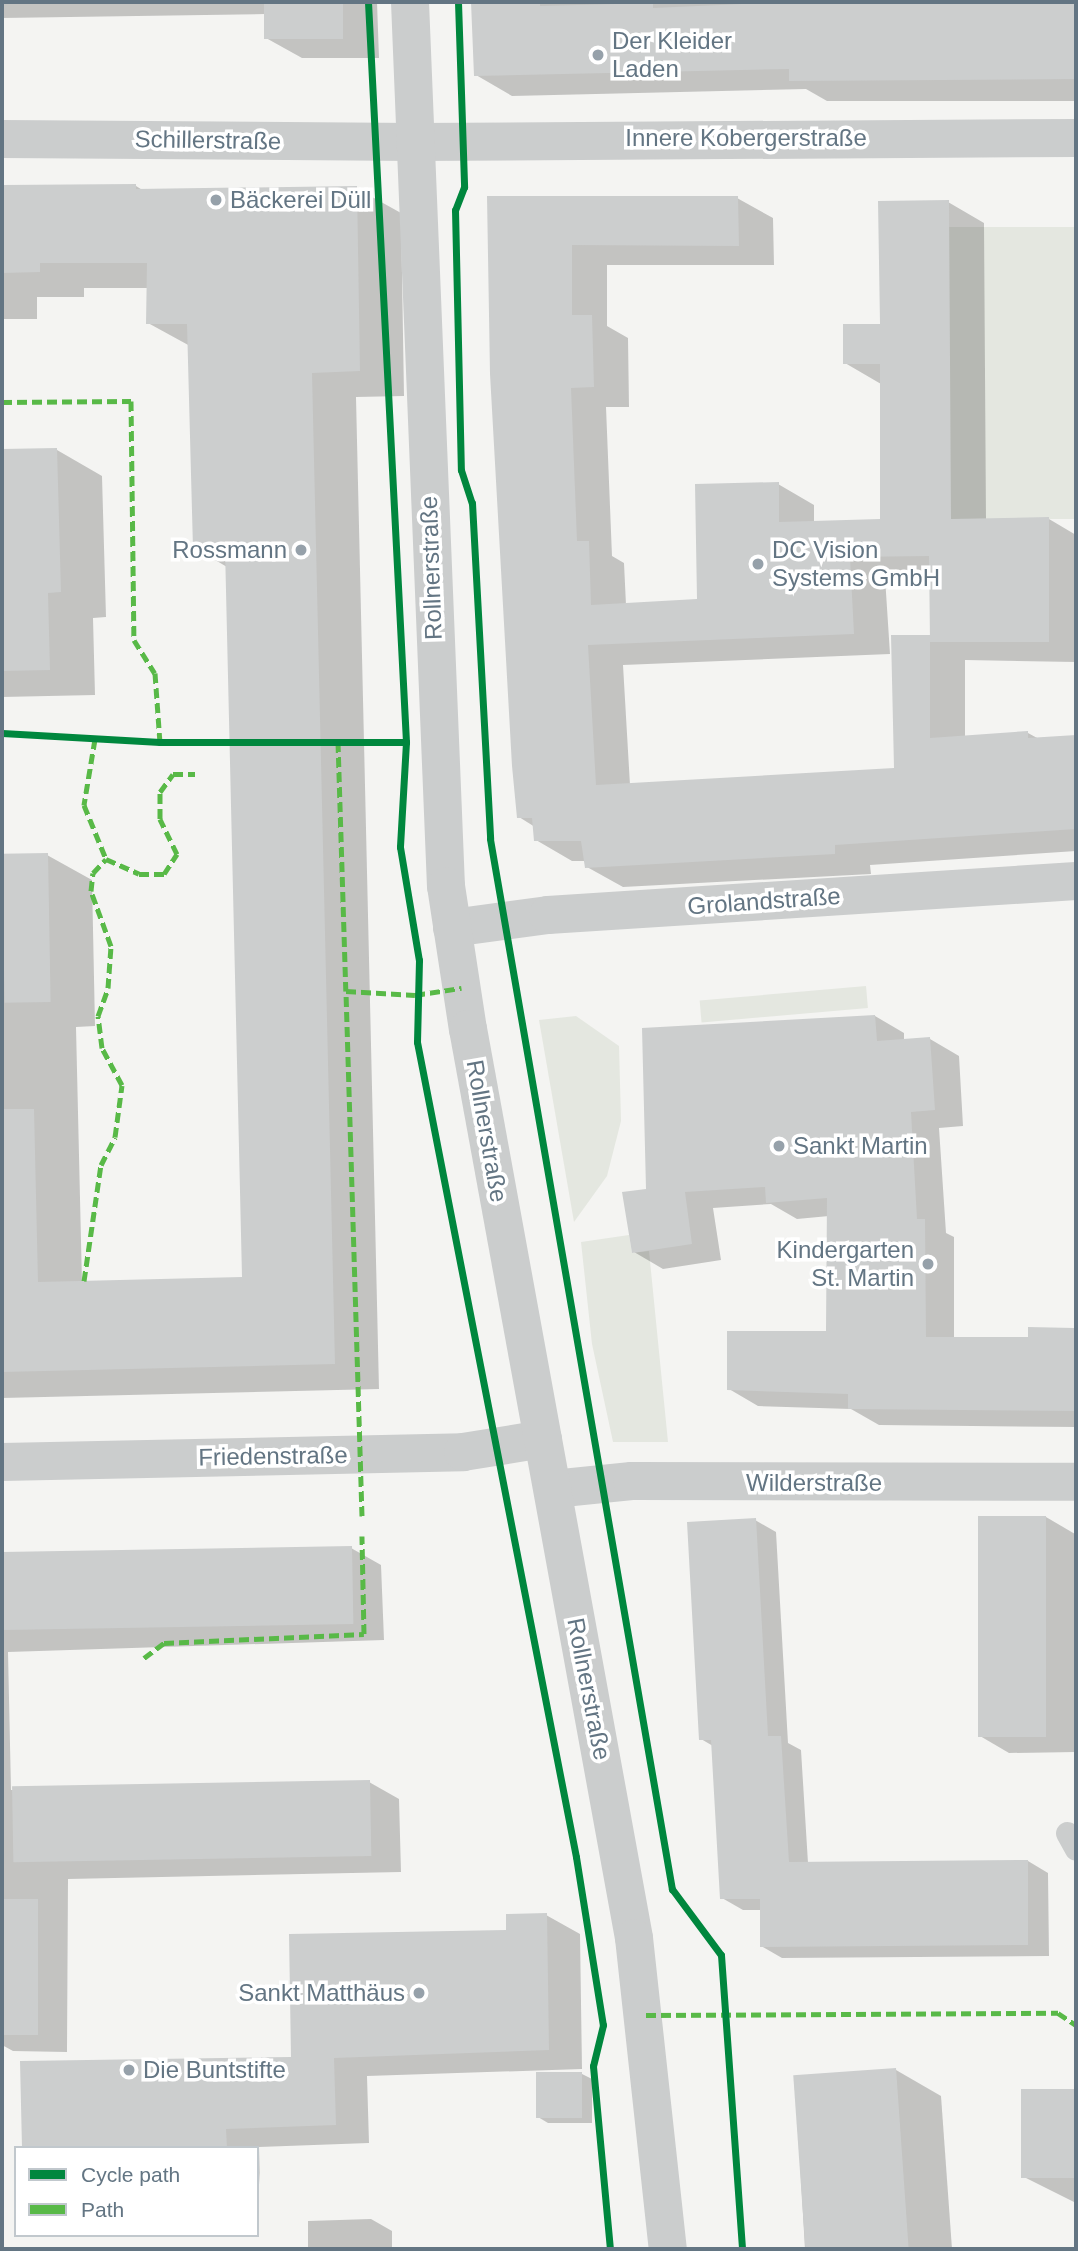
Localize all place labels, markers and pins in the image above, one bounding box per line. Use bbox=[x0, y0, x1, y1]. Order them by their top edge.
place label: Der Kleider Laden bbox=[612, 27, 732, 83]
marker: Der Kleider Laden bbox=[590, 47, 606, 63]
place label: Bäckerei Düll bbox=[230, 186, 371, 214]
marker: Bäckerei Düll bbox=[208, 192, 224, 208]
place label: Rossmann bbox=[172, 536, 287, 564]
place label: DC Vision Systems GmbH bbox=[772, 536, 940, 592]
marker: Rossmann bbox=[293, 542, 309, 558]
marker: DC Vision Systems GmbH bbox=[750, 556, 766, 572]
place label: Sankt Martin bbox=[793, 1132, 928, 1160]
marker: Sankt Martin bbox=[771, 1138, 787, 1154]
place label: Kindergarten St. Martin bbox=[777, 1236, 914, 1292]
marker: Kindergarten St. Martin bbox=[920, 1256, 936, 1272]
place label: Sankt Matthäus bbox=[238, 1979, 405, 2007]
marker: Sankt Matthäus bbox=[411, 1985, 427, 2001]
place label: Die Buntstifte bbox=[143, 2056, 286, 2084]
marker: Die Buntstifte bbox=[121, 2062, 137, 2078]

